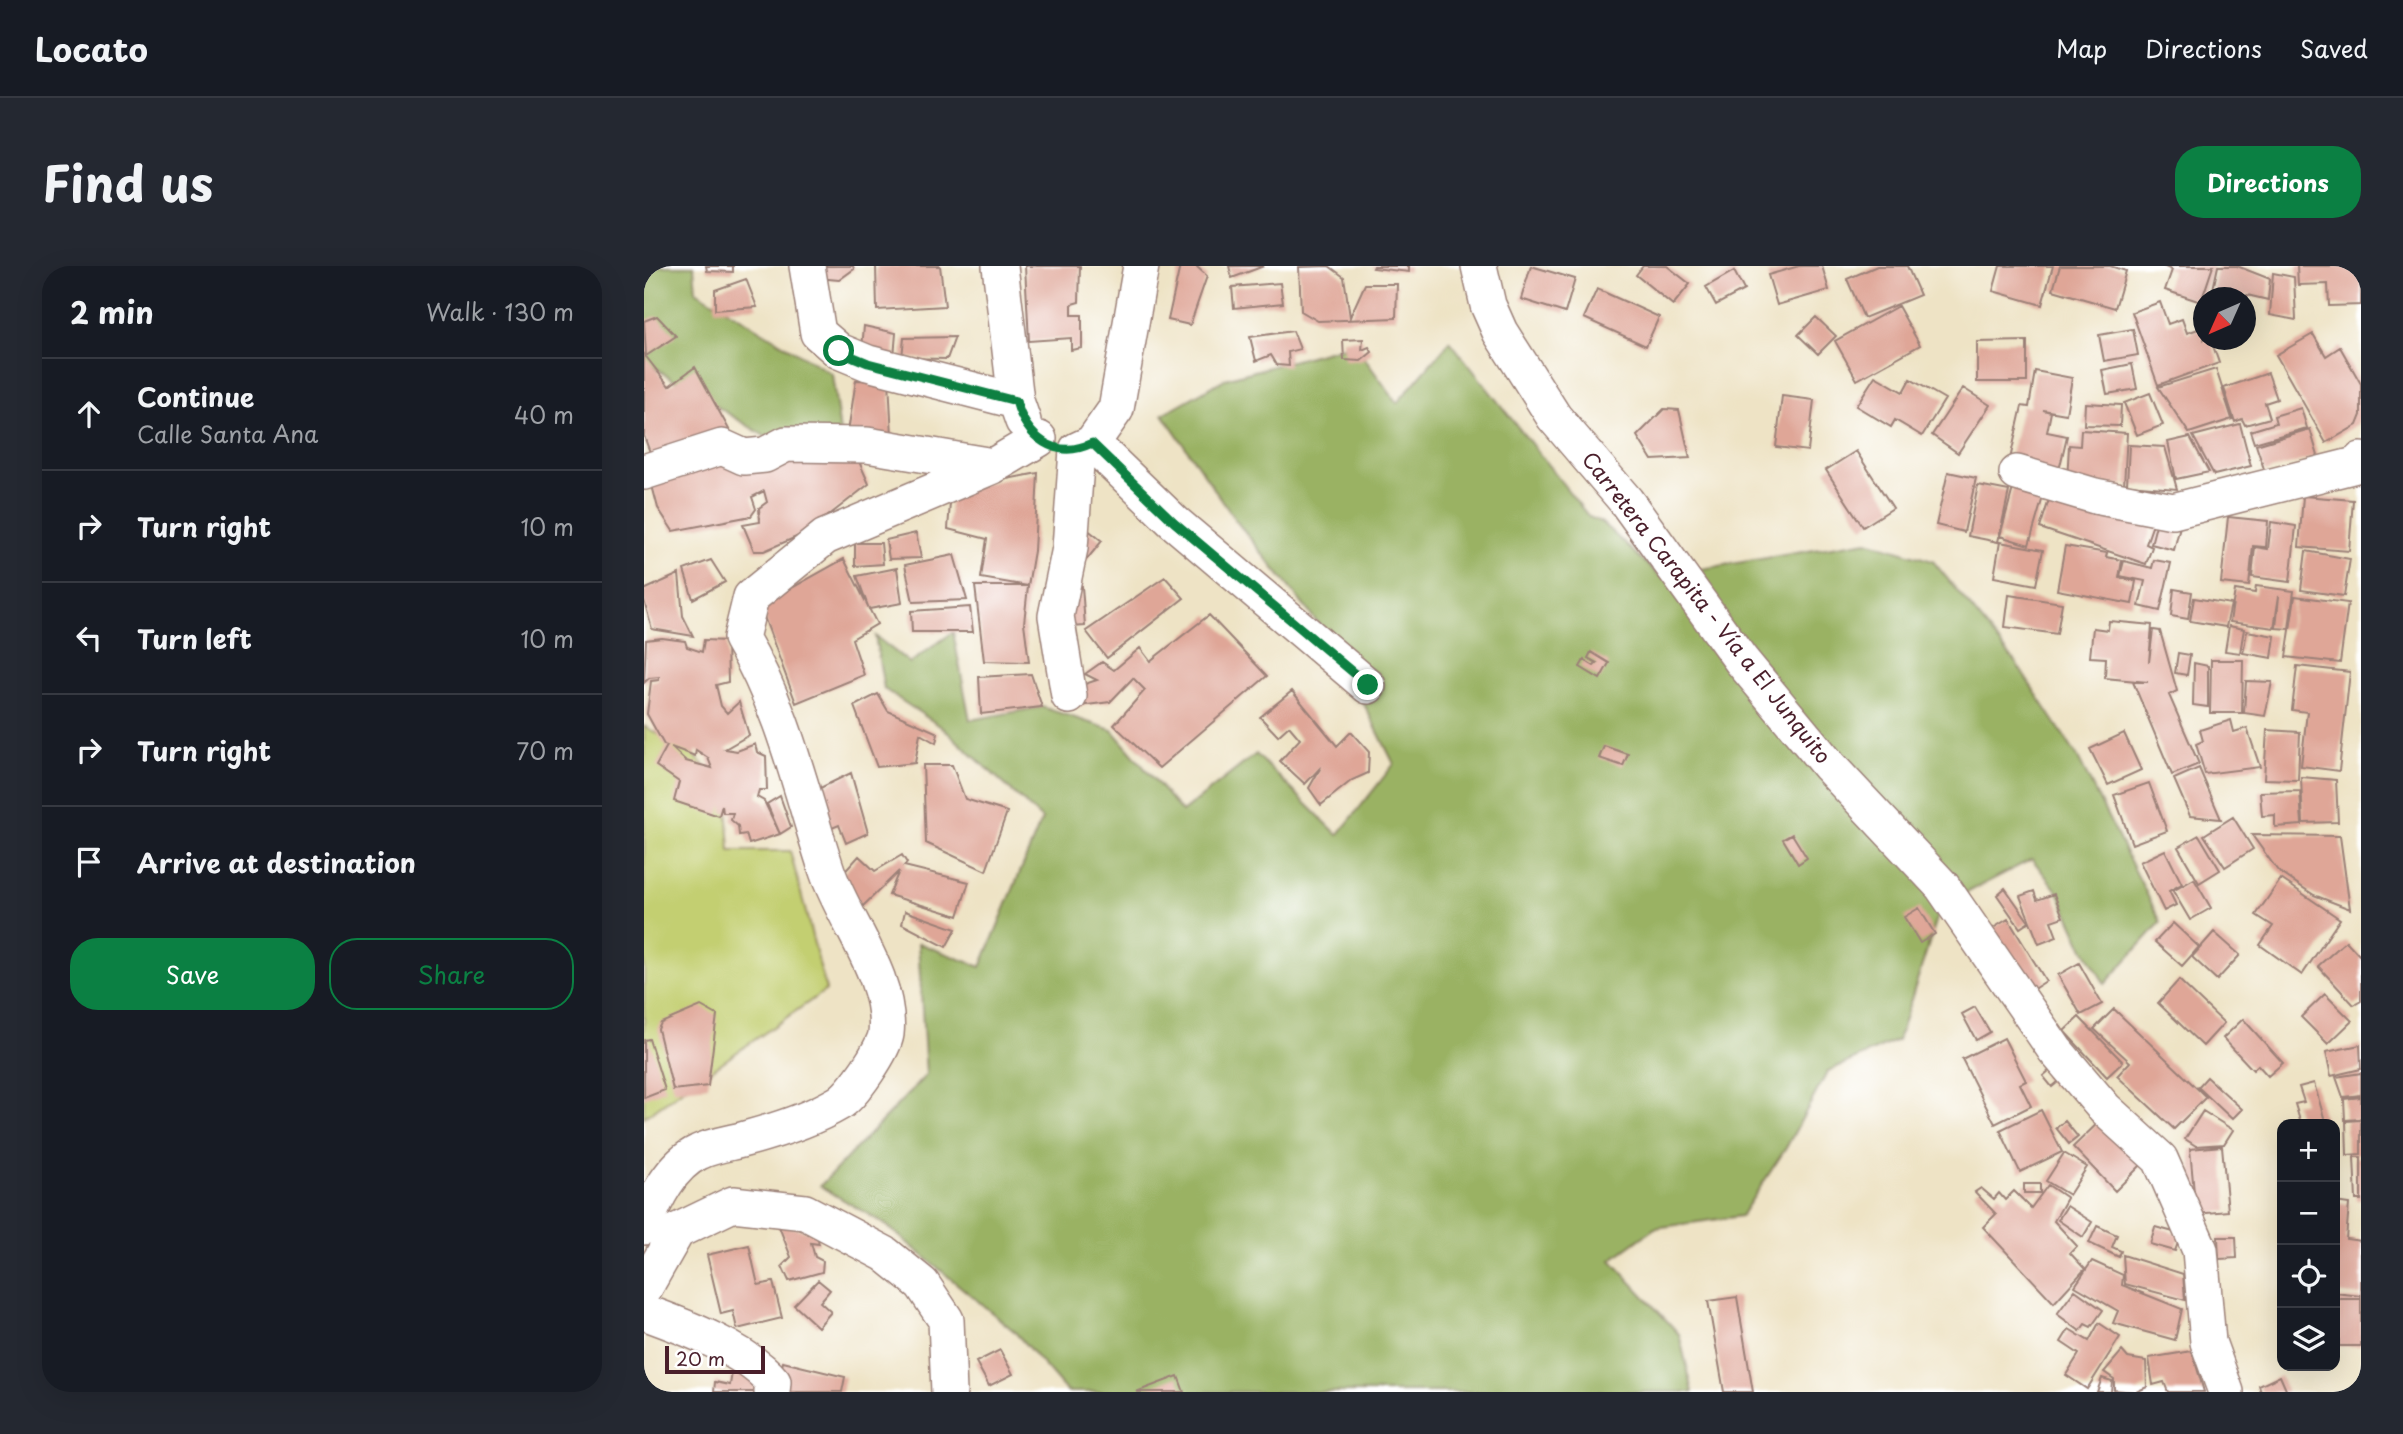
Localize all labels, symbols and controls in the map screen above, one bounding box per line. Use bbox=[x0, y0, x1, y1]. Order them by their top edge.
text: Locato bbox=[35, 23, 148, 73]
text: Map bbox=[2056, 30, 2107, 66]
text: Directions bbox=[2145, 30, 2262, 66]
text: Saved bbox=[2300, 30, 2368, 66]
text: Find us bbox=[42, 145, 213, 219]
button: Directions bbox=[2175, 146, 2361, 218]
north arrow bbox=[2193, 287, 2256, 350]
text: 2 min bbox=[70, 289, 154, 334]
text: Walk · 130 m bbox=[426, 294, 574, 329]
route start bbox=[823, 335, 854, 366]
text: Continue bbox=[137, 377, 254, 416]
icon: ahead bbox=[70, 395, 108, 433]
text: 40 m bbox=[514, 397, 574, 432]
text: Calle Santa Ana bbox=[137, 416, 318, 451]
street label: Carretera Carapita - Vía a El Junquito bbox=[1575, 444, 1840, 770]
icon: right bbox=[70, 507, 108, 545]
text: Turn right bbox=[137, 507, 271, 546]
text: 10 m bbox=[520, 509, 574, 544]
icon: left bbox=[70, 619, 108, 657]
text: Turn left bbox=[137, 619, 252, 658]
text: 10 m bbox=[520, 621, 574, 656]
route end bbox=[1352, 669, 1383, 700]
icon: right bbox=[70, 731, 108, 769]
text: Turn right bbox=[137, 731, 271, 770]
text: 70 m bbox=[516, 733, 574, 768]
icon: arrive bbox=[70, 843, 108, 881]
text: Arrive at destination bbox=[137, 843, 416, 882]
button: Save bbox=[70, 938, 315, 1010]
button: Share bbox=[329, 938, 574, 1010]
map controls bbox=[2277, 1119, 2340, 1371]
button: + bbox=[2277, 1119, 2340, 1182]
button: − bbox=[2277, 1182, 2340, 1245]
button: locate bbox=[2277, 1245, 2340, 1308]
button: layers bbox=[2277, 1308, 2340, 1371]
scale bar bbox=[665, 1343, 765, 1375]
text: 20 m bbox=[676, 1344, 725, 1372]

